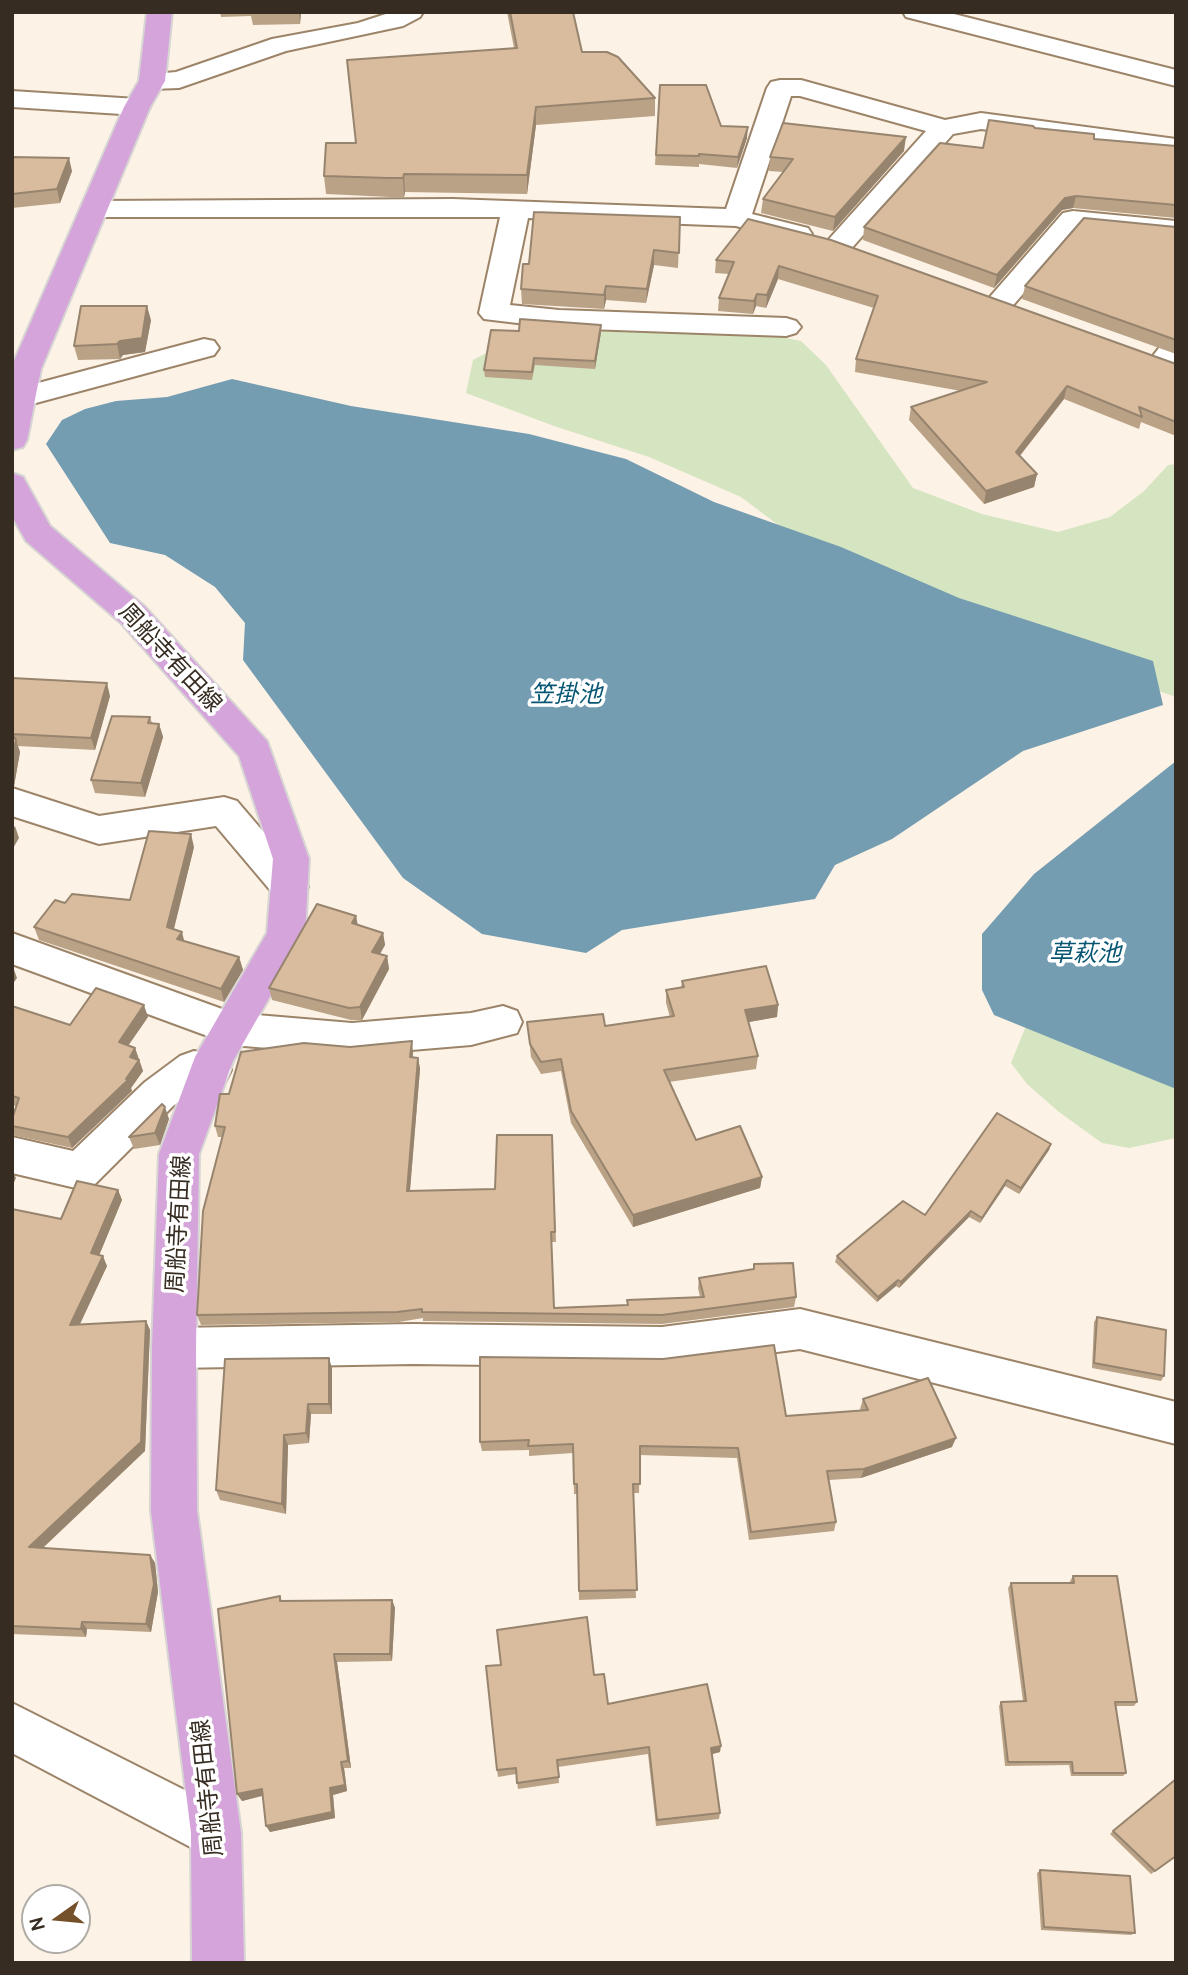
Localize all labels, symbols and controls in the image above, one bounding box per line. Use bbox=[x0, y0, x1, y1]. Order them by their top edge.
street label: 周船寺有田線 bbox=[113, 598, 227, 718]
water label: 笠掛池 bbox=[530, 681, 602, 709]
water label: 草萩池 bbox=[1049, 940, 1121, 968]
street label: 周船寺有田線 bbox=[162, 1154, 196, 1294]
street label: 周船寺有田線 bbox=[187, 1718, 229, 1858]
north arrow bbox=[21, 1884, 91, 1954]
text: N bbox=[24, 1915, 50, 1934]

